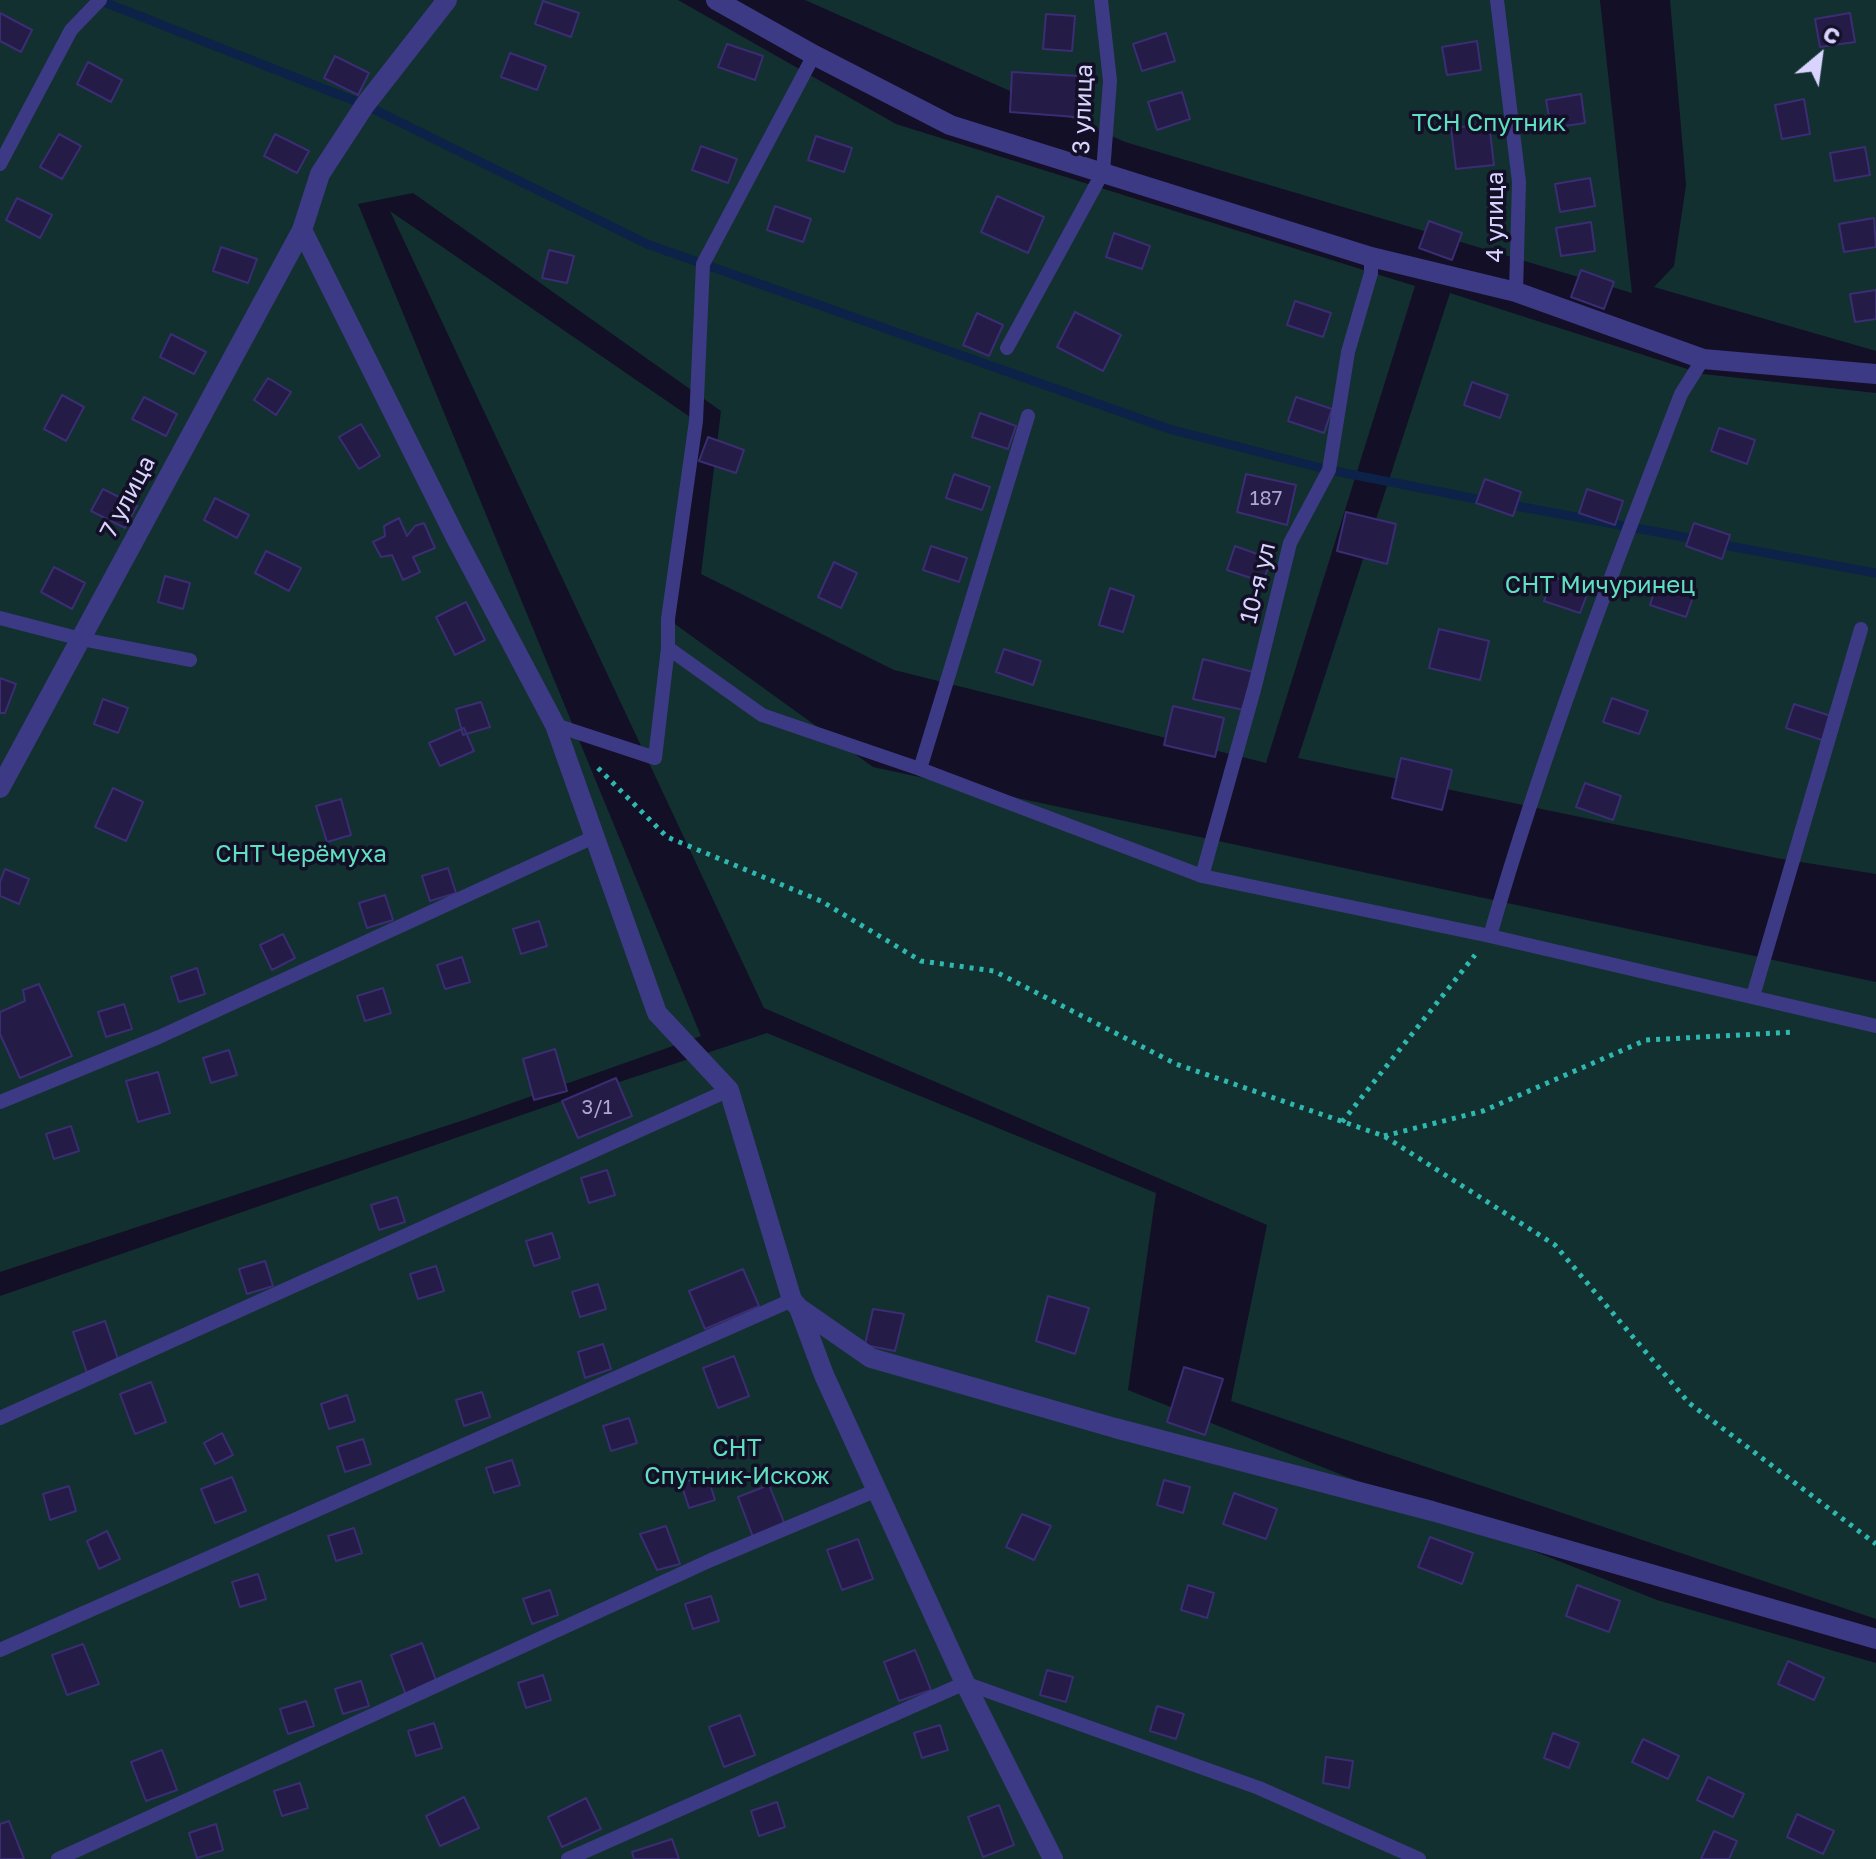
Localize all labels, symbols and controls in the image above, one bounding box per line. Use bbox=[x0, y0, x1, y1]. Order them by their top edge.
north arrow bbox=[1780, 16, 1860, 96]
text: С bbox=[1819, 19, 1845, 50]
street label: 3 улица bbox=[1067, 63, 1099, 155]
park label: ТСН Спутник bbox=[1412, 109, 1566, 137]
street label: 4 улица bbox=[1481, 172, 1509, 262]
street label: 7 улица bbox=[94, 451, 162, 543]
house number: 187 bbox=[1250, 487, 1282, 511]
street label: 10-я ул bbox=[1234, 540, 1282, 626]
park label: СНТ Мичуринец bbox=[1505, 571, 1695, 599]
park label: СНТ Черёмуха bbox=[215, 840, 387, 868]
house number: 3/1 bbox=[582, 1096, 612, 1120]
park label: СНТ Спутник-Искож bbox=[644, 1434, 830, 1490]

